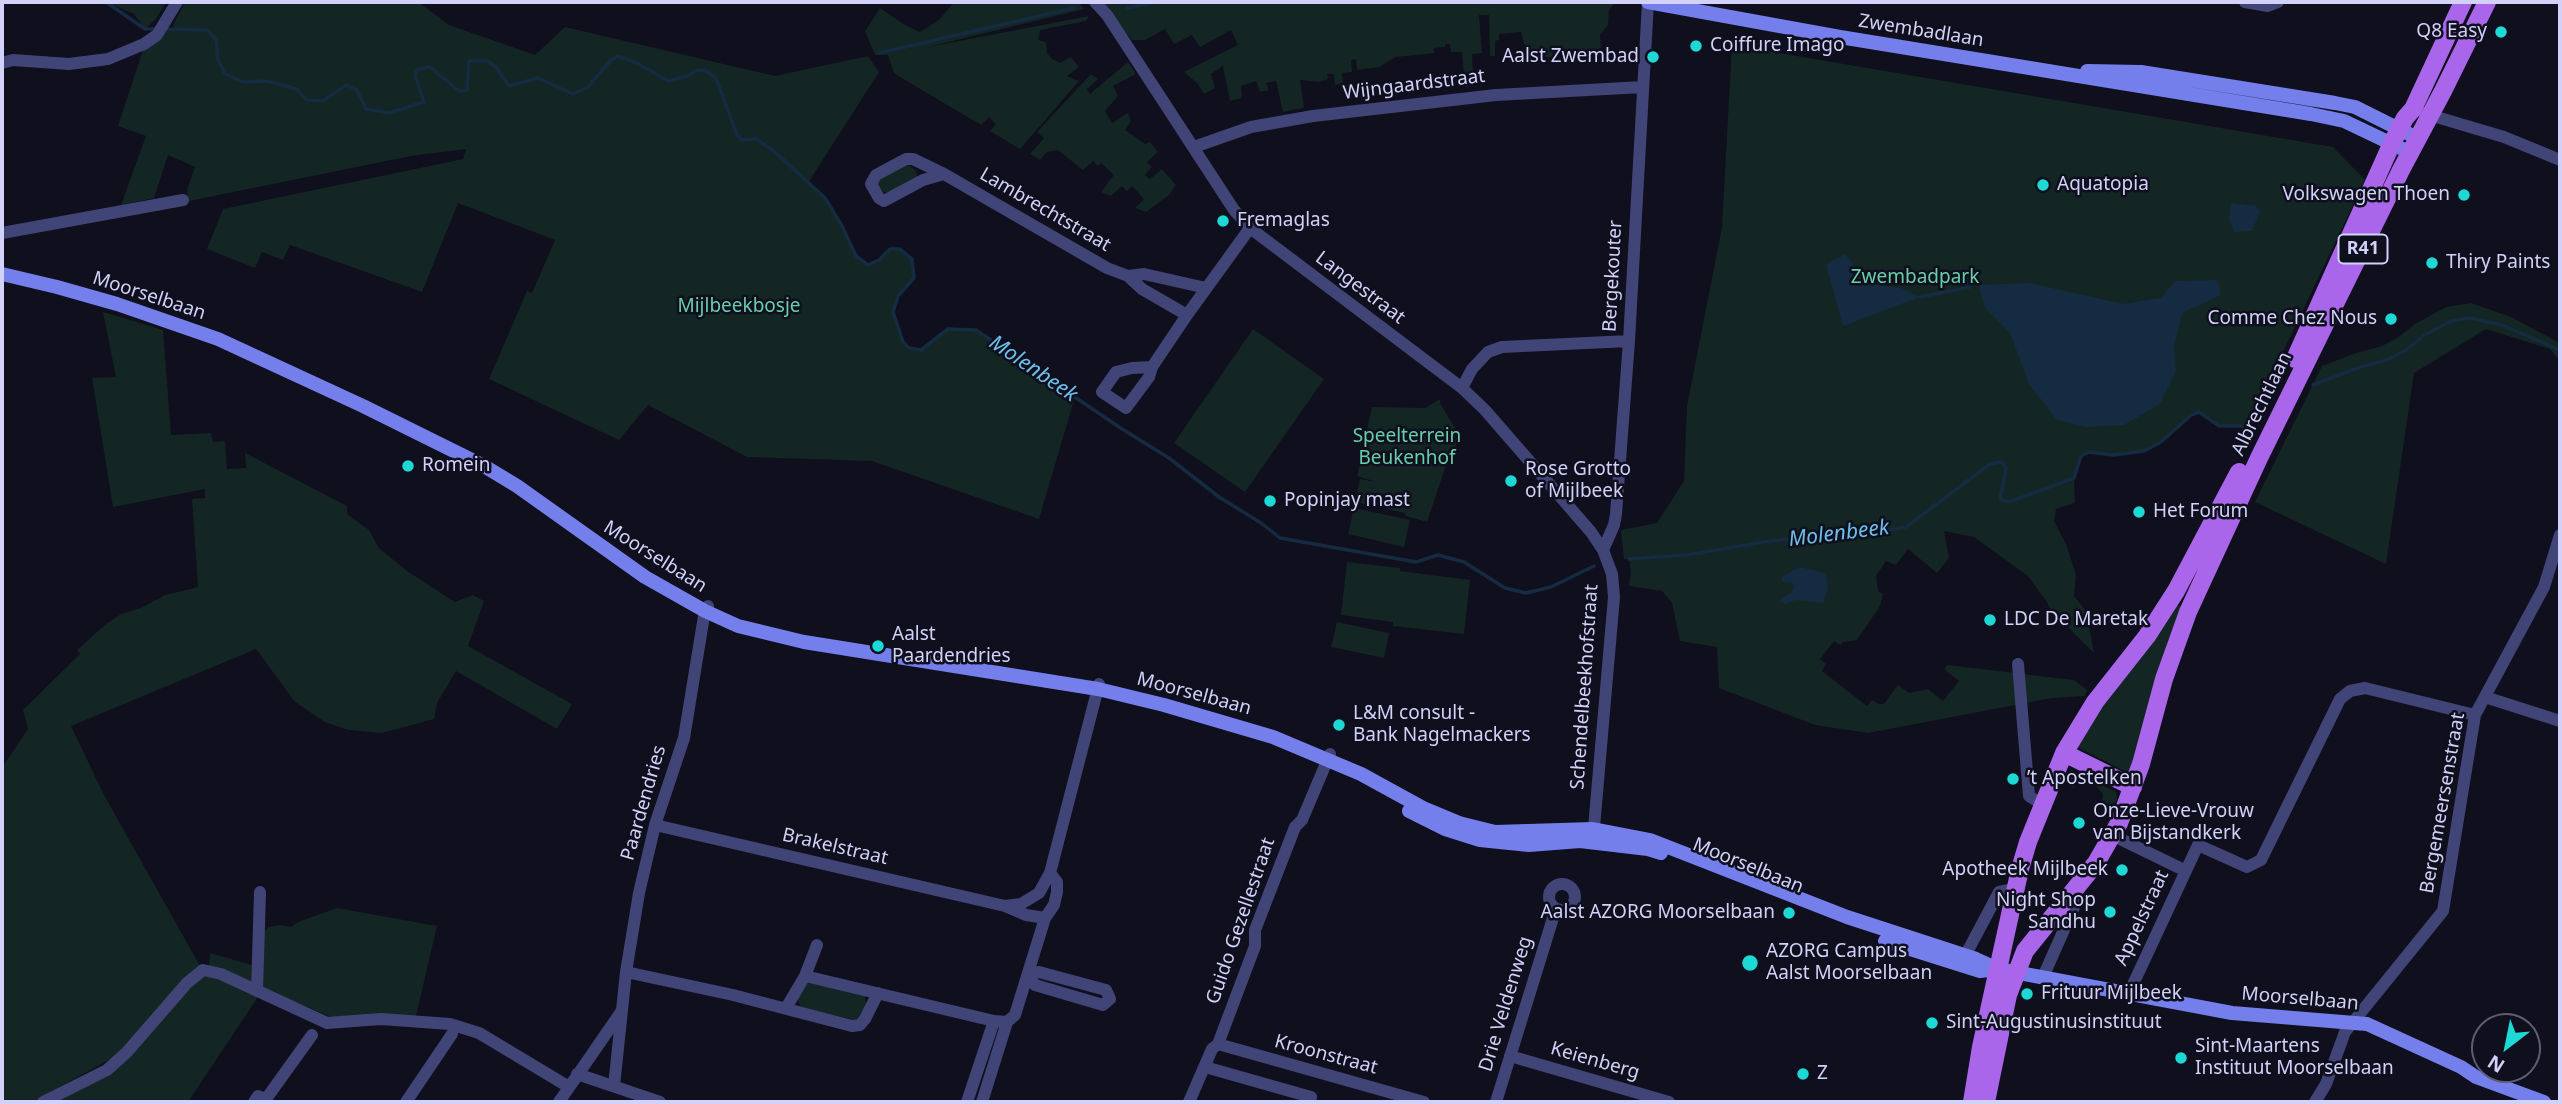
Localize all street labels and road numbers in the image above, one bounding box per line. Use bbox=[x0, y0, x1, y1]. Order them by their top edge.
street label: Zwembadlaan bbox=[1857, 10, 1985, 52]
street label: Wijngaardstraat bbox=[1342, 65, 1486, 105]
street label: Lambrechtstraat bbox=[975, 163, 1115, 257]
street label: Bergekouter bbox=[1599, 220, 1627, 332]
road number: R41 bbox=[2338, 234, 2388, 264]
street label: Langestraat bbox=[1311, 247, 1409, 329]
street label: Moorselbaan bbox=[90, 267, 208, 325]
street label: Albrechtlaan bbox=[2227, 348, 2297, 460]
street label: Moorselbaan bbox=[599, 516, 711, 598]
street label: Schendelbeekhofstraat bbox=[1566, 584, 1604, 790]
street label: Moorselbaan bbox=[1134, 668, 1254, 720]
street label: Bergemeersenstraat bbox=[2416, 711, 2470, 895]
street label: Paardendries bbox=[617, 743, 671, 863]
street label: Brakelstraat bbox=[780, 824, 890, 870]
street label: Moorselbaan bbox=[1689, 833, 1807, 899]
street label: Guido Gezellestraat bbox=[1202, 835, 1280, 1007]
street label: Appelstraat bbox=[2110, 867, 2174, 969]
street label: Drie Veldenweg bbox=[1475, 934, 1537, 1074]
street label: Moorselbaan bbox=[2240, 983, 2360, 1015]
street label: Kroonstraat bbox=[1272, 1030, 1380, 1080]
street label: Keienberg bbox=[1548, 1037, 1642, 1085]

